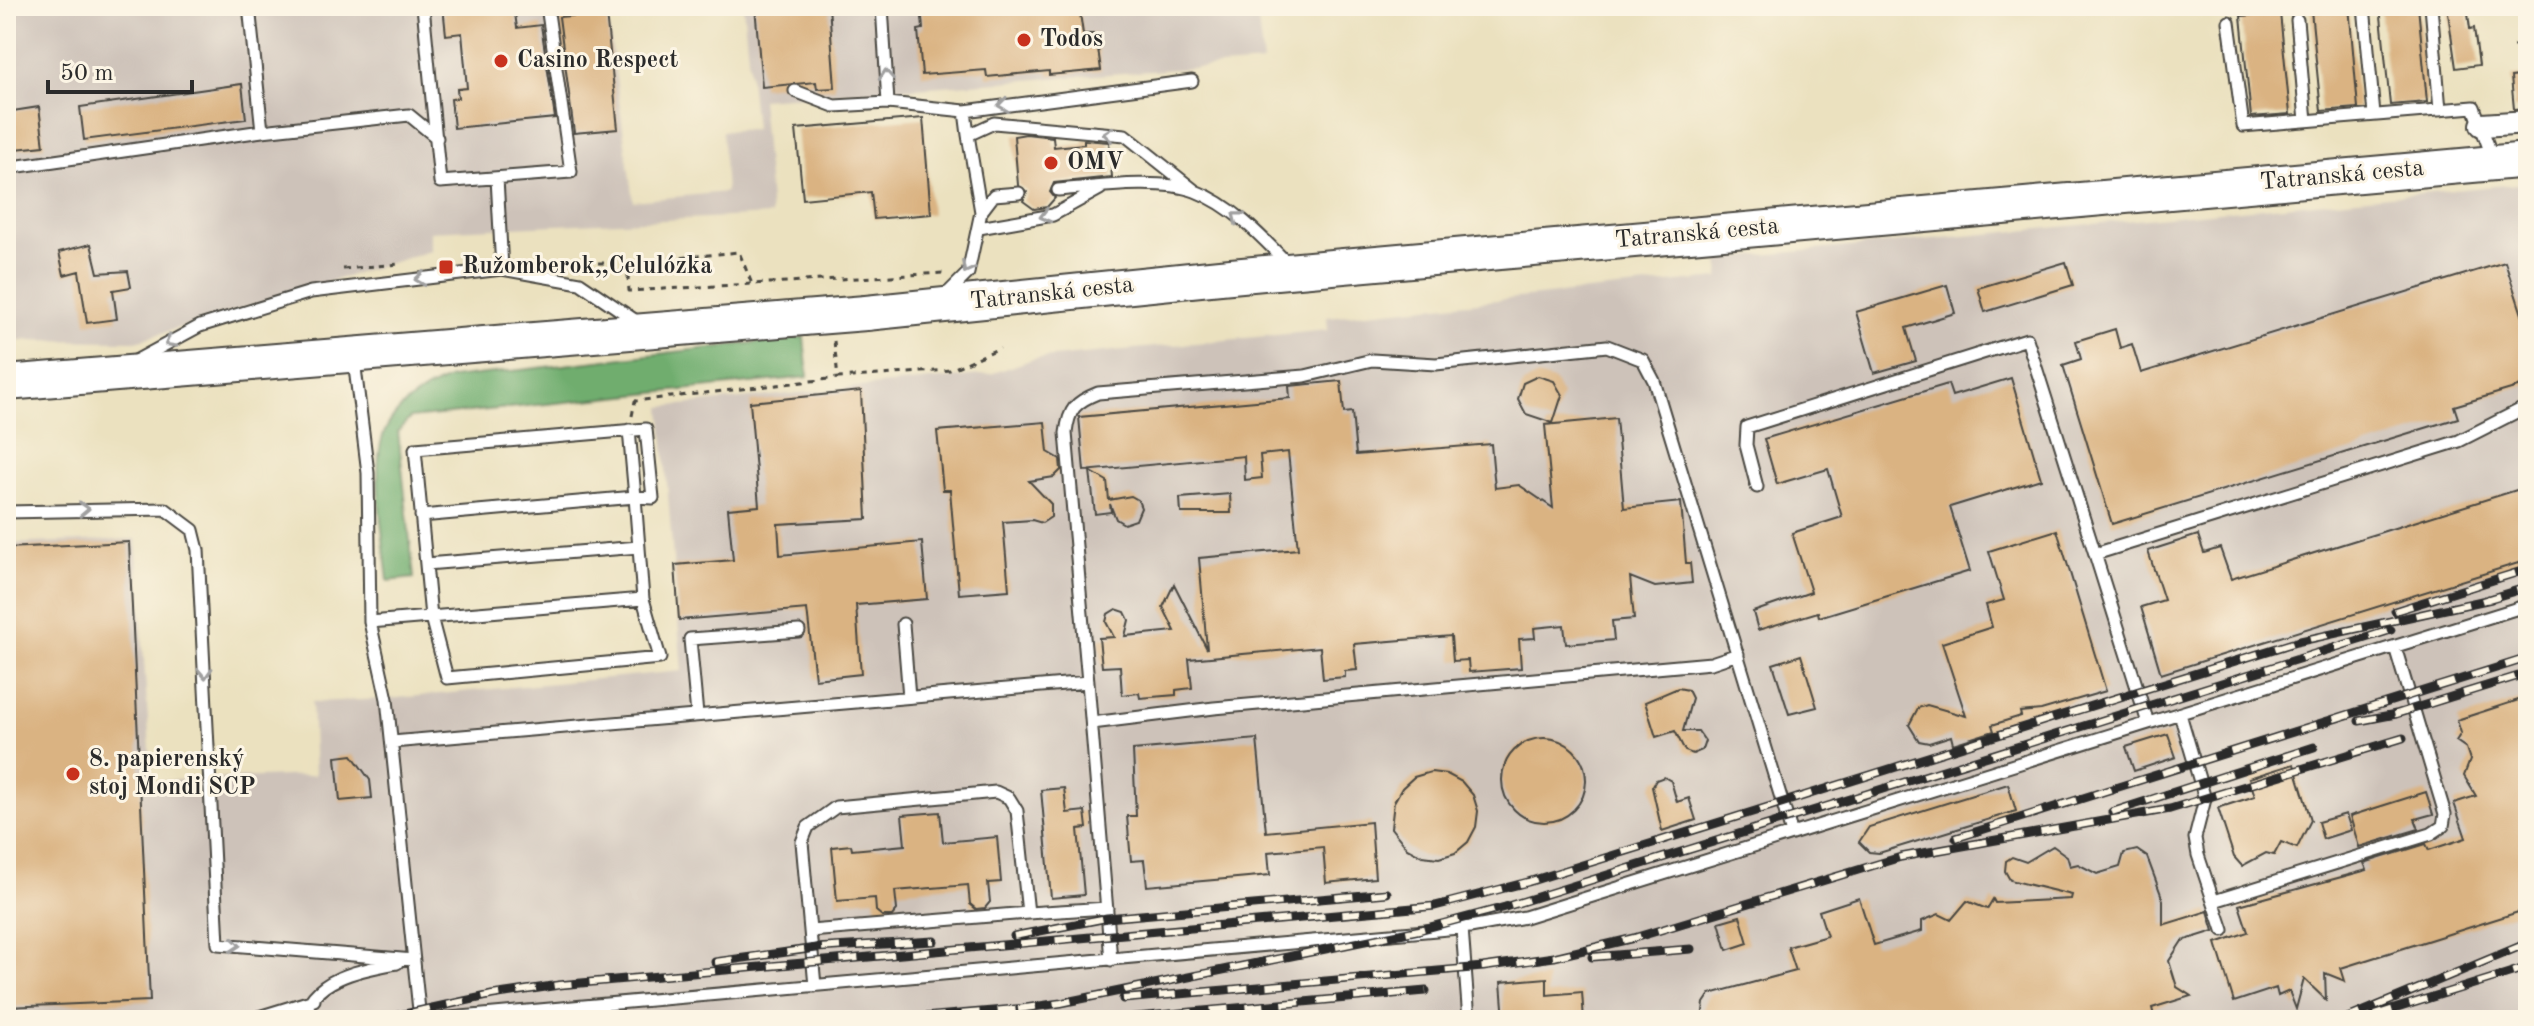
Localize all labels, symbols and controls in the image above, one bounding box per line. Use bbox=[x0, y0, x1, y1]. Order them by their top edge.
place label: Todos bbox=[1040, 28, 1103, 52]
marker: Todos bbox=[1015, 31, 1033, 49]
scale bar bbox=[48, 44, 192, 94]
place label: Casino Respect bbox=[517, 49, 678, 73]
marker: Casino Respect bbox=[492, 52, 510, 70]
text: 50 m bbox=[60, 62, 114, 86]
one-way arrow bbox=[878, 68, 895, 81]
one-way arrow bbox=[997, 97, 1010, 114]
one-way arrow bbox=[1101, 126, 1114, 143]
place label: OMV bbox=[1067, 151, 1124, 175]
marker: OMV bbox=[1042, 154, 1060, 172]
street label: Tatranská cesta bbox=[2259, 157, 2425, 195]
one-way arrow bbox=[1038, 206, 1052, 223]
one-way arrow bbox=[1232, 212, 1247, 227]
street label: Tatranská cesta bbox=[1614, 215, 1780, 253]
place label: Ružomberok,,Celulózka bbox=[462, 255, 712, 279]
marker: Ružomberok,,Celulózka bbox=[437, 258, 455, 276]
one-way arrow bbox=[961, 260, 976, 274]
one-way arrow bbox=[413, 270, 426, 287]
street label: Tatranská cesta bbox=[969, 273, 1135, 315]
one-way arrow bbox=[163, 333, 178, 348]
one-way arrow bbox=[78, 501, 91, 518]
one-way arrow bbox=[197, 667, 214, 680]
place label: 8. papierenský stoj Mondi SCP bbox=[89, 748, 256, 800]
marker: 8. papierenský stoj Mondi SCP bbox=[64, 765, 82, 783]
one-way arrow bbox=[229, 936, 242, 953]

